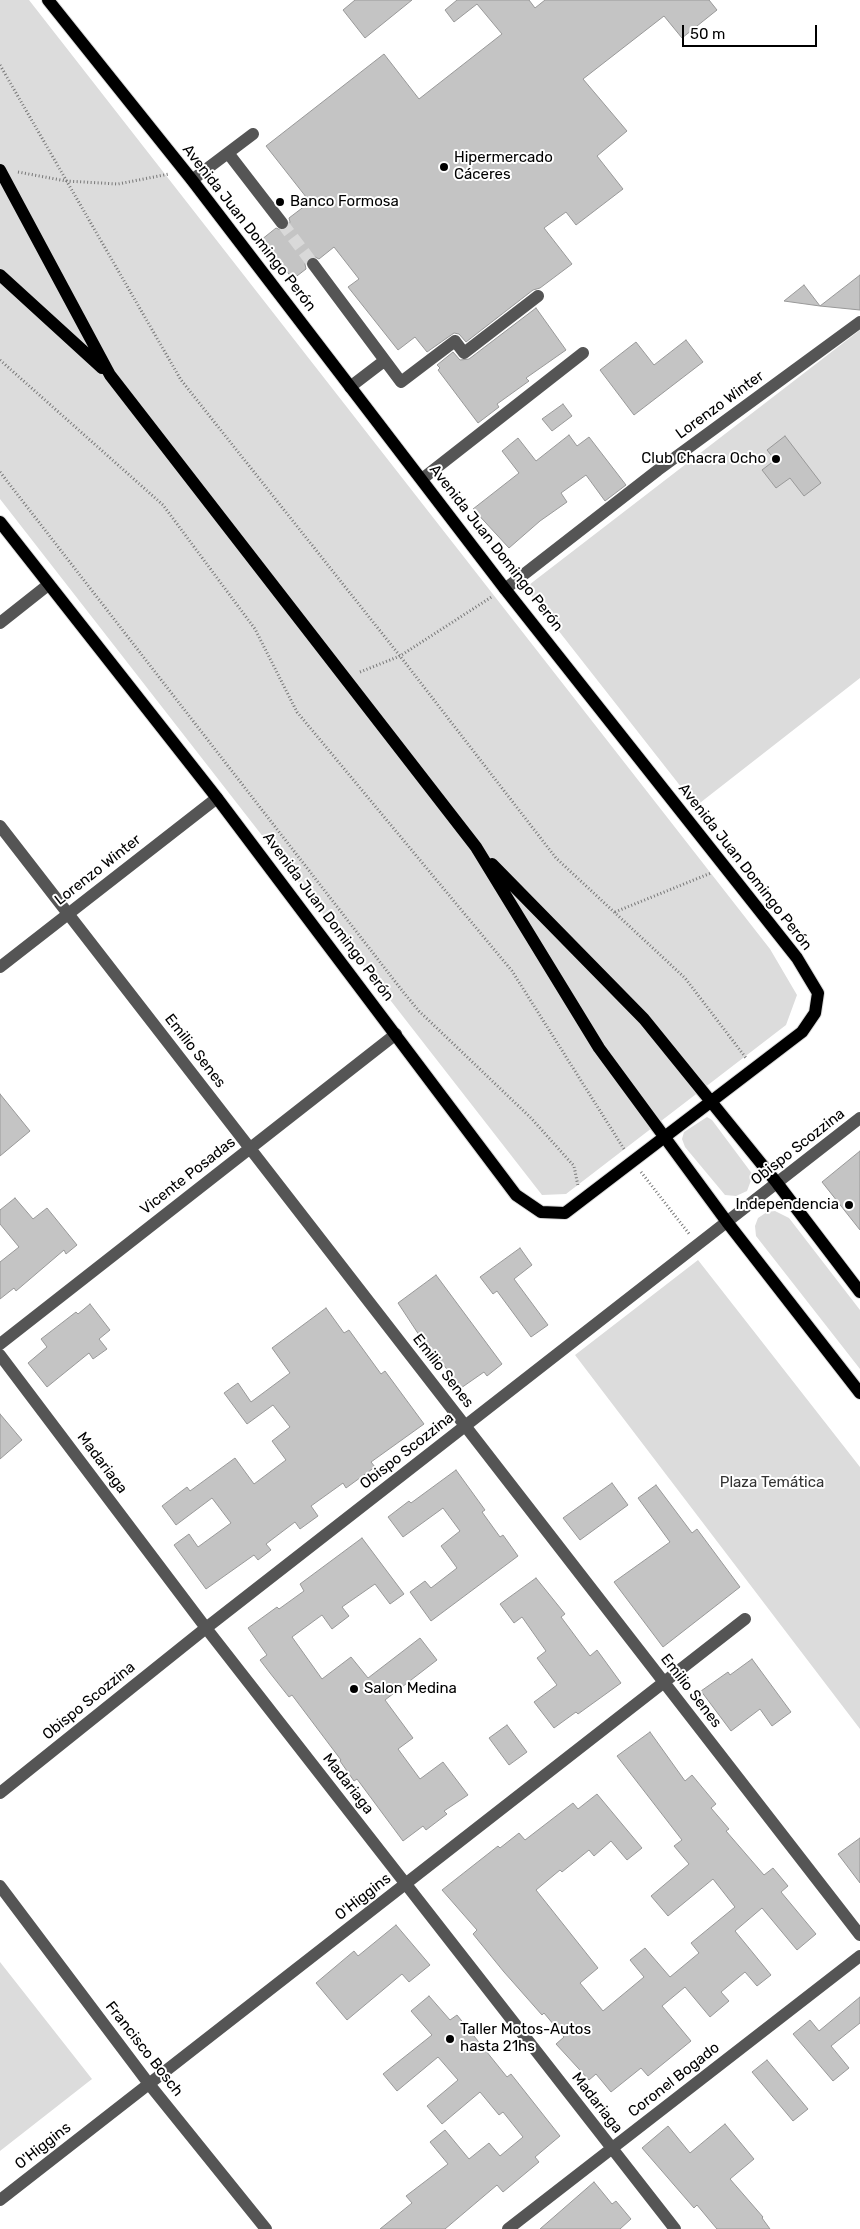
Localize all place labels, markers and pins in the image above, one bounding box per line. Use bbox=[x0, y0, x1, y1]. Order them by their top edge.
place label: Hipermercado Cáceres bbox=[454, 149, 553, 184]
marker: Hipermercado Cáceres bbox=[438, 161, 450, 173]
place label: Banco Formosa bbox=[290, 193, 399, 211]
marker: Banco Formosa bbox=[274, 196, 286, 208]
place label: Club Chacra Ocho bbox=[641, 450, 766, 468]
marker: Club Chacra Ocho bbox=[770, 453, 782, 465]
place label: Independencia bbox=[735, 1196, 839, 1214]
marker: Independencia bbox=[843, 1199, 855, 1211]
place label: Salon Medina bbox=[364, 1680, 457, 1698]
marker: Salon Medina bbox=[348, 1683, 360, 1695]
place label: Taller Motos-Autos hasta 21hs bbox=[460, 2021, 591, 2056]
marker: Taller Motos-Autos hasta 21hs bbox=[444, 2033, 456, 2045]

